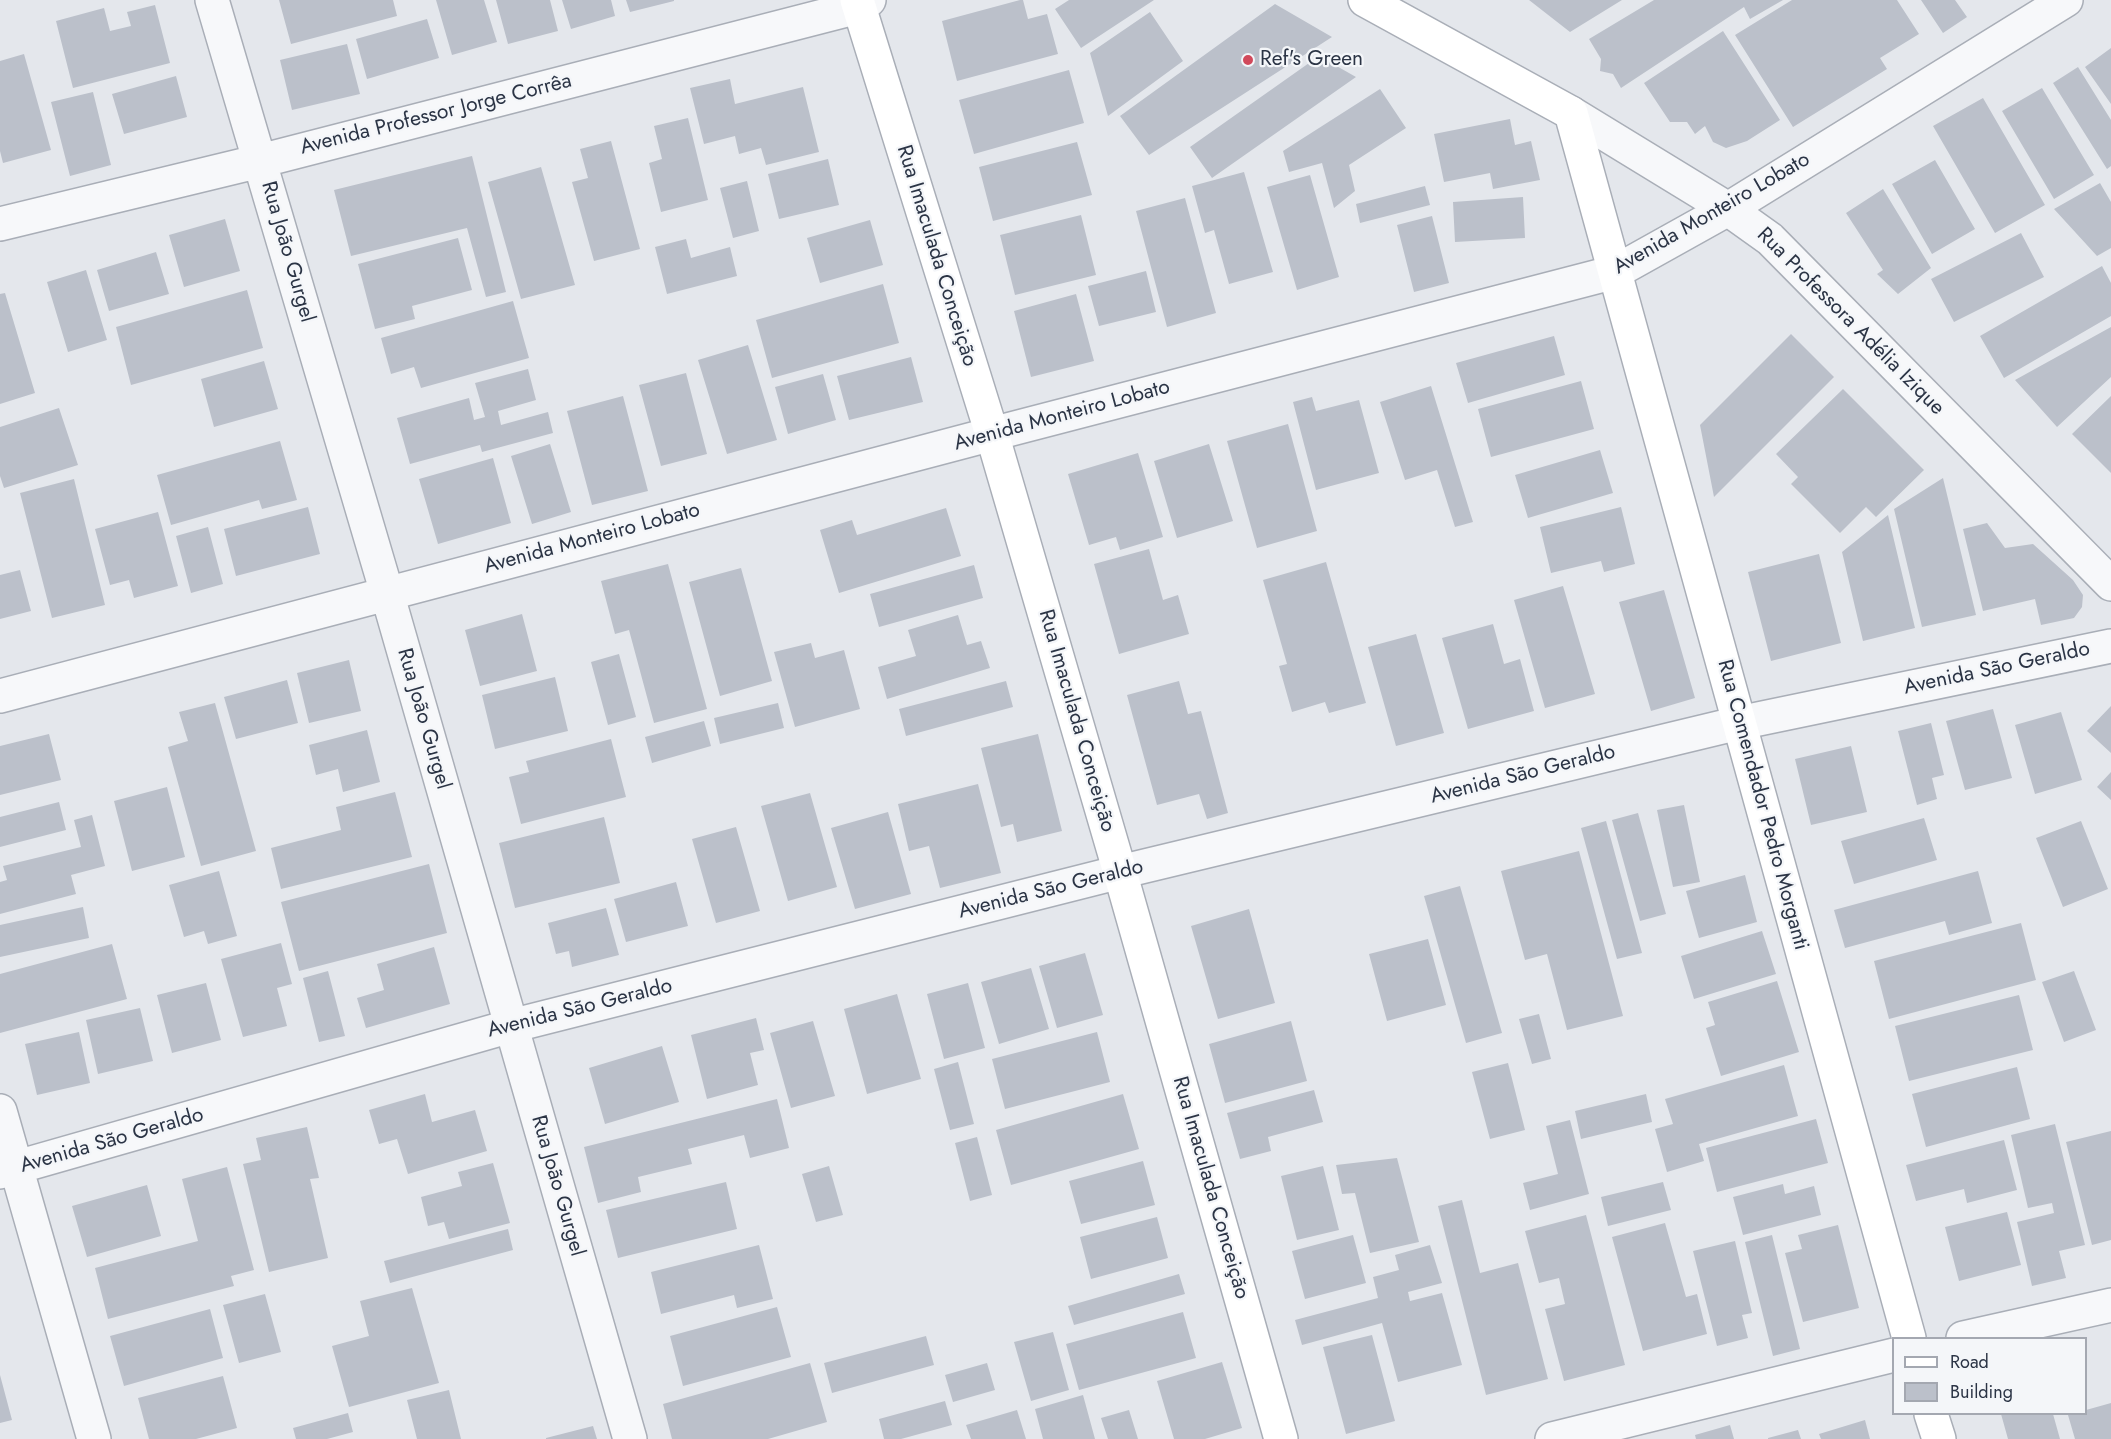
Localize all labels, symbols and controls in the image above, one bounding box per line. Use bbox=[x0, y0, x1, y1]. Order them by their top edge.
place label: Ref's Green bbox=[1260, 47, 1363, 73]
marker: Ref's Green bbox=[1241, 53, 1255, 67]
street label: Avenida Professor Jorge Corrêa bbox=[298, 69, 574, 161]
street label: Rua Imaculada Conceição bbox=[890, 142, 982, 370]
street label: Avenida Monteiro Lobato bbox=[1609, 147, 1815, 281]
street label: Rua João Gurgel bbox=[255, 179, 319, 325]
street label: Rua Professora Adélia Izique bbox=[1751, 223, 1949, 421]
street label: Avenida Monteiro Lobato bbox=[951, 375, 1173, 457]
street label: Avenida Monteiro Lobato bbox=[481, 498, 703, 580]
street label: Rua Imaculada Conceição bbox=[1032, 607, 1120, 835]
street label: Avenida São Geraldo bbox=[1902, 637, 2092, 701]
street label: Rua João Gurgel bbox=[391, 646, 455, 792]
street label: Rua Comendador Pedro Morganti bbox=[1711, 657, 1813, 953]
street label: Avenida São Geraldo bbox=[1428, 740, 1618, 810]
street label: Avenida São Geraldo bbox=[956, 855, 1146, 925]
street label: Avenida São Geraldo bbox=[485, 974, 675, 1044]
street label: Rua Imaculada Conceição bbox=[1166, 1074, 1254, 1302]
street label: Avenida São Geraldo bbox=[17, 1103, 207, 1179]
street label: Rua João Gurgel bbox=[525, 1113, 589, 1259]
legend bbox=[1892, 1337, 2087, 1415]
text: Road bbox=[1950, 1349, 1989, 1375]
text: Building bbox=[1950, 1379, 2013, 1405]

